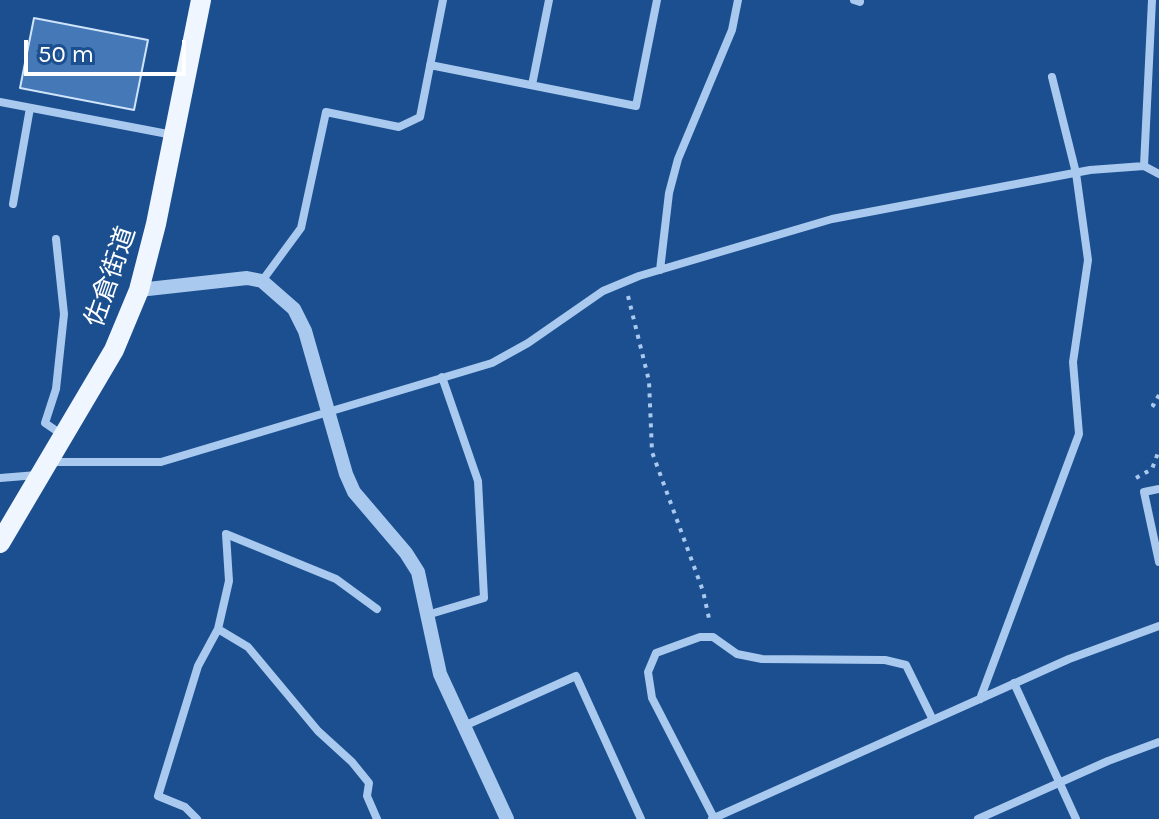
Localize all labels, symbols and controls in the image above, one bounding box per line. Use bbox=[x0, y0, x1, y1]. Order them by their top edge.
scale bar bbox=[28, 24, 190, 74]
text: 50 m bbox=[38, 40, 94, 68]
street label: 佐倉街道 bbox=[79, 223, 143, 331]

